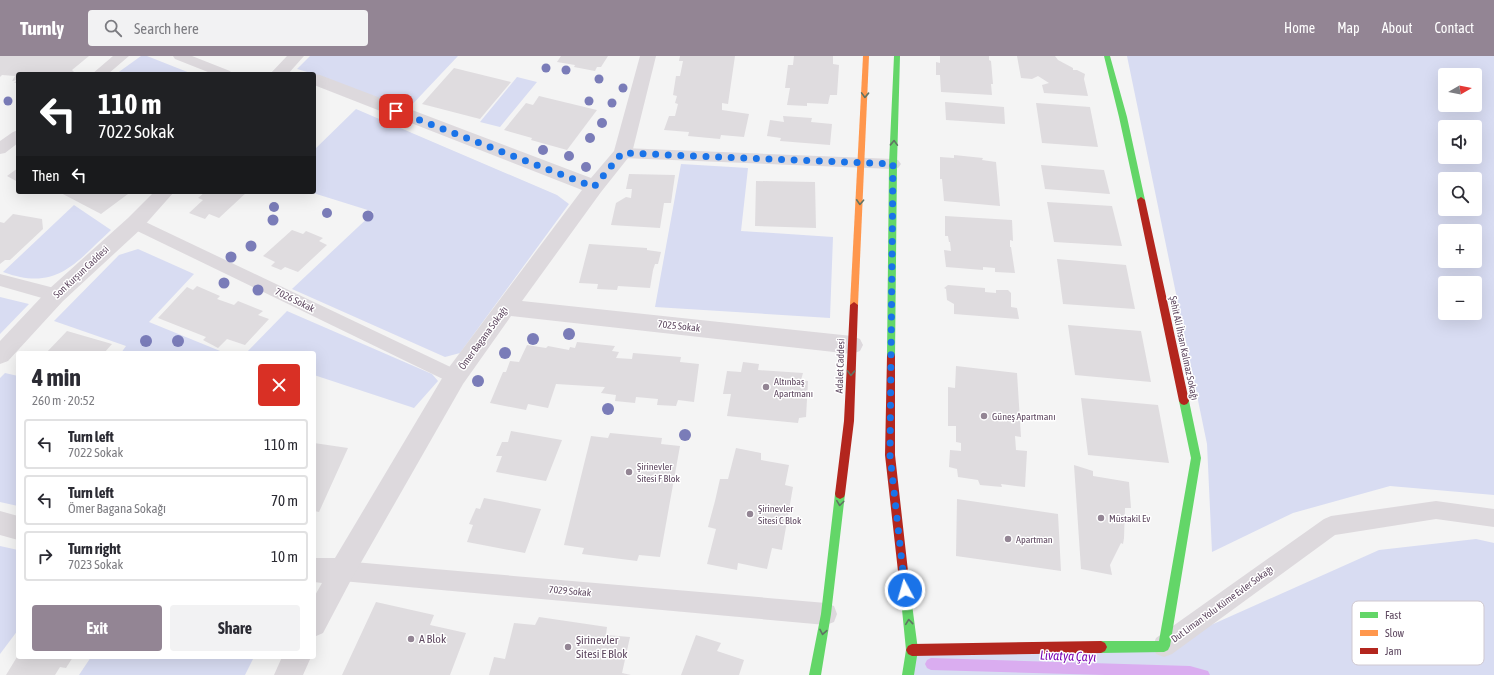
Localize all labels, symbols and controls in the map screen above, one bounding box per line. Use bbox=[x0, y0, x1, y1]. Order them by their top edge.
search box bbox=[88, 10, 368, 46]
text: Turnly bbox=[20, 17, 64, 39]
icon: search bbox=[102, 17, 124, 39]
text: Search here bbox=[134, 20, 199, 37]
text: Home bbox=[1284, 20, 1315, 36]
text: Map bbox=[1337, 20, 1360, 36]
text: About bbox=[1382, 20, 1413, 36]
text: Contact bbox=[1435, 20, 1474, 36]
north arrow bbox=[1438, 68, 1482, 112]
map controls bbox=[1438, 68, 1482, 320]
icon: left bbox=[32, 88, 84, 140]
text: 110 m bbox=[98, 88, 161, 120]
one-way arrow bbox=[860, 92, 869, 98]
pin bbox=[379, 94, 413, 128]
icon: arrive bbox=[385, 100, 407, 122]
button: sound bbox=[1438, 120, 1482, 164]
text: 7022 Sokak bbox=[98, 121, 175, 142]
one-way arrow bbox=[889, 140, 898, 146]
icon: left bbox=[68, 164, 90, 186]
text: Then bbox=[32, 167, 60, 184]
button: search bbox=[1438, 172, 1482, 216]
one-way arrow bbox=[856, 199, 864, 205]
button: + bbox=[1438, 224, 1482, 268]
street label: Son Kurşun Caddesi bbox=[51, 244, 111, 300]
button: − bbox=[1438, 276, 1482, 320]
street label: 7026 Sokak bbox=[273, 286, 317, 315]
street label: Şehit Ali İhsan Kalmaz Sokağı bbox=[1168, 295, 1200, 401]
street label: Ömer Bagana Sokağı bbox=[456, 304, 510, 372]
street label: 7025 Sokak bbox=[657, 318, 701, 334]
street label: Adalet Caddesi bbox=[834, 339, 846, 393]
text: 4 min bbox=[32, 364, 81, 391]
button: close bbox=[258, 364, 300, 406]
one-way arrow bbox=[847, 370, 855, 376]
place label: Altınbaş Apartmanı bbox=[774, 376, 813, 399]
marker: Altınbaş Apartmanı bbox=[761, 382, 771, 392]
text: 260 m · 20:52 bbox=[32, 393, 95, 408]
marker: Güneş Apartmanı bbox=[979, 411, 989, 421]
place label: Güneş Apartmanı bbox=[992, 411, 1055, 422]
text: Turn left bbox=[68, 428, 114, 445]
icon: left bbox=[34, 433, 56, 455]
text: 110 m bbox=[264, 436, 298, 453]
text: 7022 Sokak bbox=[68, 445, 123, 460]
place label: Şirinevler Sitesi F Blok bbox=[637, 461, 680, 484]
marker: Şirinevler Sitesi F Blok bbox=[624, 467, 634, 477]
text: Turn left bbox=[68, 484, 114, 501]
icon: left bbox=[34, 489, 56, 511]
text: 70 m bbox=[271, 492, 298, 509]
one-way arrow bbox=[835, 500, 844, 506]
text: Ömer Bagana Sokağı bbox=[68, 501, 166, 516]
place label: Şirinevler Sitesi C Blok bbox=[758, 503, 802, 526]
marker: Şirinevler Sitesi C Blok bbox=[745, 509, 755, 519]
marker: Müstakil Ev bbox=[1096, 513, 1106, 523]
place label: Müstakil Ev bbox=[1109, 513, 1150, 524]
marker: Apartman bbox=[1003, 534, 1013, 544]
place label: Apartman bbox=[1016, 534, 1053, 545]
text: Turn right bbox=[68, 540, 121, 557]
icon: right bbox=[34, 545, 56, 567]
text: 10 m bbox=[271, 548, 298, 565]
text: 7023 Sokak bbox=[68, 557, 123, 572]
street label: Dut Liman Yolu Küme Evler Sokağı bbox=[1169, 563, 1275, 645]
position arrow bbox=[884, 569, 926, 611]
street label: 7029 Sokak bbox=[548, 584, 592, 598]
legend bbox=[1352, 601, 1484, 665]
button: Exit bbox=[32, 605, 162, 651]
button: Share bbox=[170, 605, 300, 651]
text: Fast bbox=[1385, 609, 1401, 621]
one-way arrow bbox=[904, 619, 913, 625]
text: Slow bbox=[1385, 627, 1404, 639]
one-way arrow bbox=[819, 628, 828, 635]
place label: A Blok bbox=[419, 632, 447, 646]
place label: Şirinevler Sitesi E Blok bbox=[576, 633, 628, 661]
marker: A Blok bbox=[406, 634, 416, 644]
marker: Şirinevler Sitesi E Blok bbox=[563, 642, 573, 652]
text: Jam bbox=[1385, 645, 1402, 657]
water label: Livatya Çayı bbox=[1040, 648, 1096, 664]

